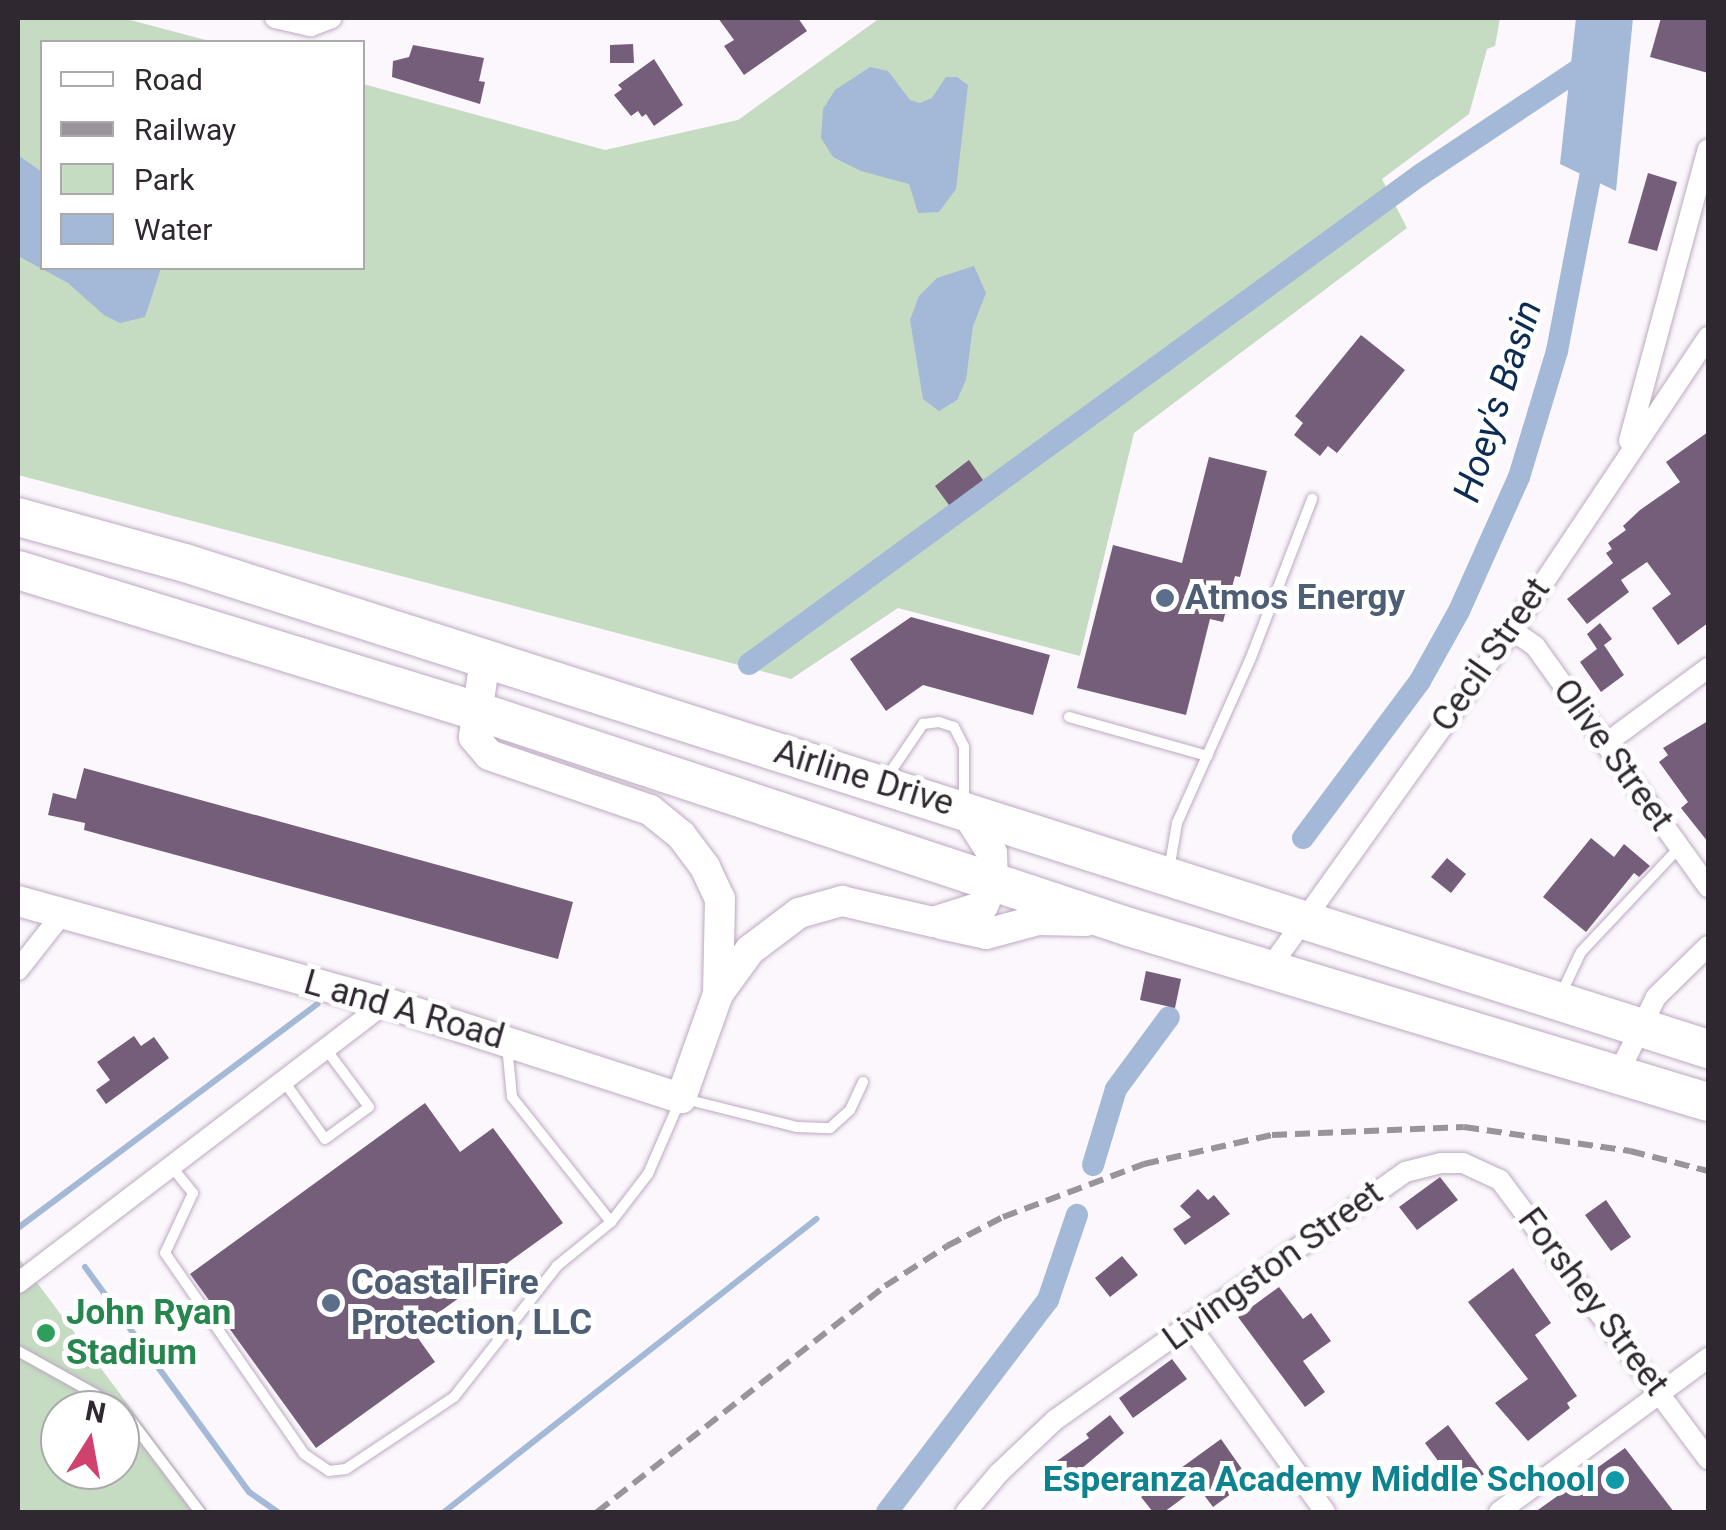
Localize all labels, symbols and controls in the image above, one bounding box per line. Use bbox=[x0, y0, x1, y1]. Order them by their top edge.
legend bbox=[40, 40, 365, 270]
text: Road bbox=[134, 62, 203, 97]
text: Railway bbox=[134, 112, 236, 147]
text: Park bbox=[134, 162, 194, 197]
text: Water bbox=[134, 212, 212, 247]
water label: Hoey's Basin bbox=[1444, 295, 1552, 507]
street label: Cecil Street bbox=[1423, 570, 1559, 740]
place label: Atmos Energy bbox=[1185, 577, 1405, 619]
marker: Atmos Energy bbox=[1154, 587, 1176, 609]
street label: Olive Street bbox=[1544, 671, 1682, 839]
street label: Airline Drive bbox=[769, 731, 959, 825]
street label: L and A Road bbox=[299, 961, 509, 1059]
street label: Livingston Street bbox=[1155, 1172, 1391, 1360]
street label: Forshey Street bbox=[1509, 1200, 1677, 1404]
place label: Coastal Fire Protection, LLC bbox=[351, 1262, 592, 1344]
place label: John Ryan Stadium bbox=[66, 1292, 231, 1374]
marker: Coastal Fire Protection, LLC bbox=[320, 1292, 342, 1314]
marker: John Ryan Stadium bbox=[35, 1322, 57, 1344]
north arrow bbox=[40, 1390, 140, 1490]
text: N bbox=[83, 1394, 108, 1430]
place label: Esperanza Academy Middle School bbox=[1043, 1459, 1595, 1501]
marker: Esperanza Academy Middle School bbox=[1604, 1469, 1626, 1491]

